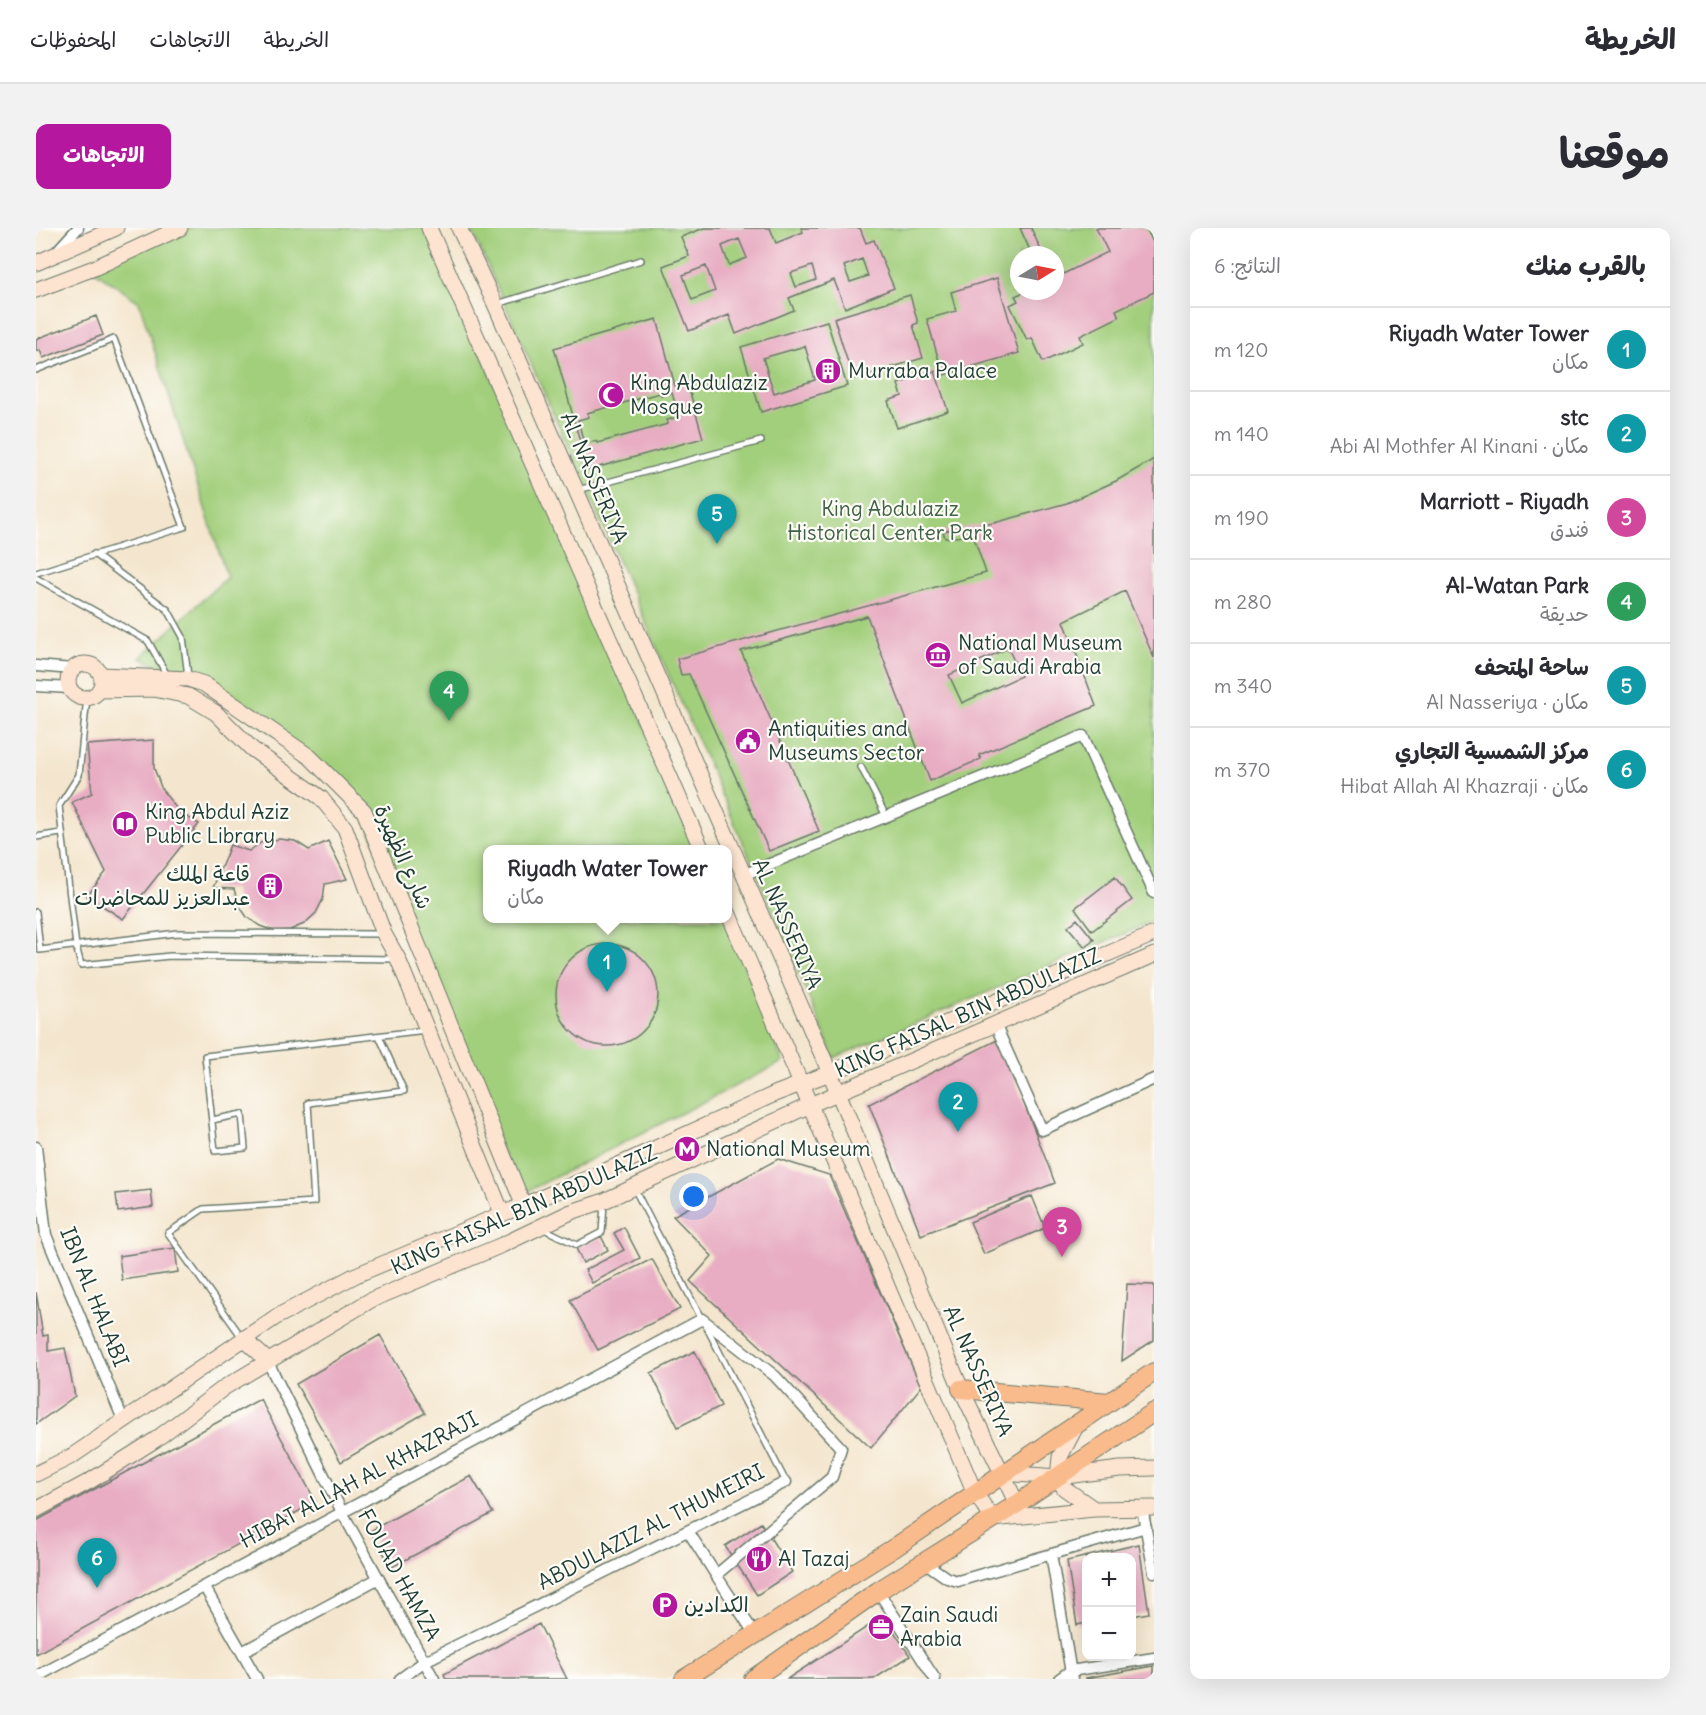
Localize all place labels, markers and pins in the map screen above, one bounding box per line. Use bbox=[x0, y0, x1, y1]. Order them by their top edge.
building icon: Murraba Palace bbox=[813, 356, 843, 386]
place label: Murraba Palace bbox=[848, 357, 997, 384]
place label: King Abdulaziz Mosque bbox=[630, 369, 768, 420]
mosque icon: King Abdulaziz Mosque bbox=[596, 380, 626, 410]
pin: 5 bbox=[698, 494, 736, 544]
place label: National Museum of Saudi Arabia bbox=[958, 629, 1123, 680]
museum icon: National Museum of Saudi Arabia bbox=[923, 640, 953, 670]
pin: 4 bbox=[430, 672, 468, 721]
place label: Antiquities and Museums Sector bbox=[768, 715, 925, 766]
public building icon: Antiquities and Museums Sector bbox=[733, 726, 763, 756]
place label: King Abdul Aziz Public Library bbox=[145, 798, 289, 849]
library icon: King Abdul Aziz Public Library bbox=[110, 809, 140, 839]
place label: قاعة الملك عبدالعزيز للمحاضرات bbox=[74, 860, 250, 911]
building icon: قاعة الملك عبدالعزيز للمحاضرات bbox=[255, 871, 285, 901]
pin: 1 bbox=[588, 942, 626, 992]
pin: 2 bbox=[938, 1082, 978, 1132]
metro station icon: National Museum bbox=[672, 1134, 702, 1164]
place label: National Museum bbox=[706, 1135, 871, 1162]
pin: 3 bbox=[1042, 1208, 1082, 1257]
pin: 6 bbox=[78, 1538, 116, 1588]
restaurant icon: Al Tazaj bbox=[744, 1544, 774, 1574]
place label: Al Tazaj bbox=[778, 1545, 849, 1572]
parking icon: الكدادين bbox=[650, 1590, 680, 1620]
place label: الكدادين bbox=[684, 1591, 749, 1618]
place label: Zain Saudi Arabia bbox=[900, 1601, 998, 1652]
office icon: Zain Saudi Arabia bbox=[866, 1612, 896, 1642]

